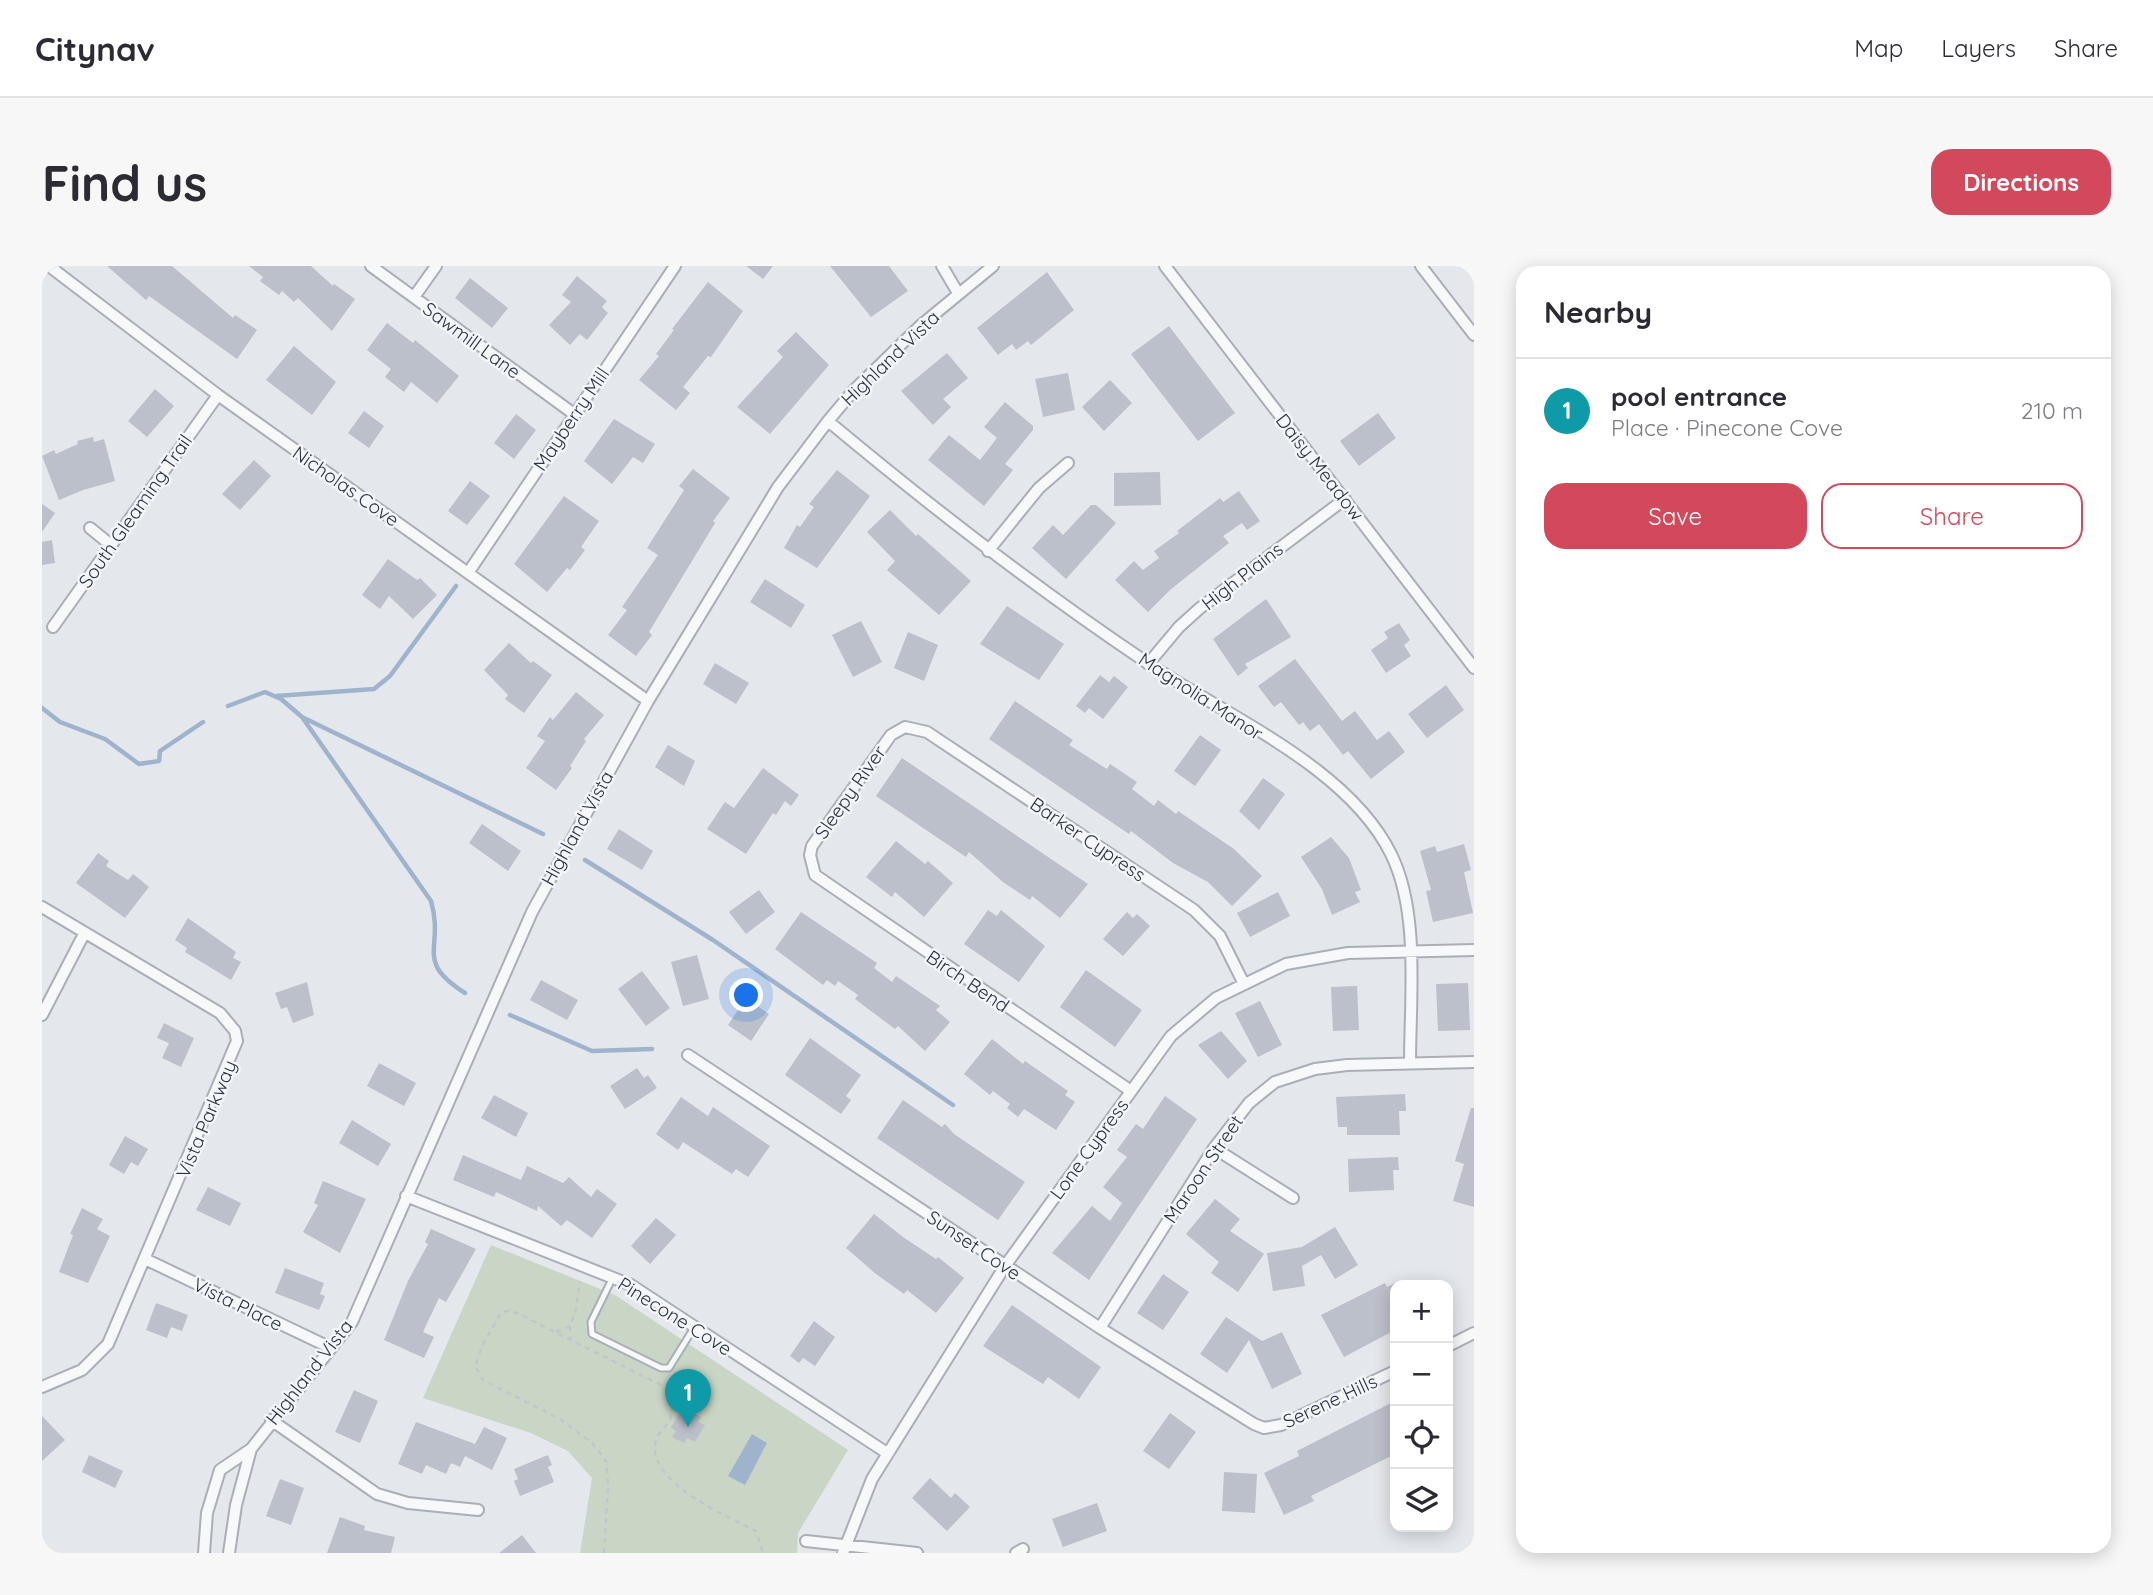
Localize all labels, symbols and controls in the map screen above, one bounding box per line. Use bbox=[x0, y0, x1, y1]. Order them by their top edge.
text: Citynav bbox=[35, 28, 155, 69]
text: Map bbox=[1854, 33, 1903, 63]
text: Layers bbox=[1941, 33, 2016, 63]
text: Share bbox=[2054, 33, 2118, 63]
button: Directions bbox=[1931, 149, 2111, 215]
text: Find us bbox=[42, 152, 207, 213]
text: Nearby bbox=[1544, 293, 1652, 331]
street label: Sawmill Lane bbox=[418, 296, 526, 384]
street label: Highland Vista bbox=[836, 305, 944, 411]
street label: Mayberry Mill bbox=[528, 363, 614, 475]
text: pool entrance bbox=[1611, 380, 1787, 413]
text: 1 bbox=[1563, 396, 1571, 425]
text: 210 m bbox=[2021, 396, 2083, 425]
street label: Daisy Meadow bbox=[1271, 409, 1369, 525]
text: Place · Pinecone Cove bbox=[1611, 413, 1843, 442]
street label: South Gleaming Trail bbox=[73, 430, 197, 592]
street label: Nicholas Cove bbox=[288, 440, 404, 532]
button: Save bbox=[1544, 483, 1807, 549]
button: Share bbox=[1821, 483, 2083, 549]
street label: High Plains bbox=[1196, 537, 1288, 615]
street label: Magnolia Manor bbox=[1134, 647, 1268, 746]
street label: Sleepy River bbox=[809, 740, 891, 843]
street label: Highland Vista bbox=[536, 766, 618, 890]
street label: Barker Cypress bbox=[1026, 791, 1150, 887]
street label: Birch Bend bbox=[922, 945, 1014, 1017]
your location bbox=[729, 978, 763, 1012]
street label: Vista Parkway bbox=[170, 1056, 242, 1182]
street label: Lone Cypress bbox=[1044, 1094, 1134, 1204]
street label: Maroon Street bbox=[1158, 1110, 1248, 1228]
street label: Sunset Cove bbox=[922, 1205, 1026, 1285]
street label: Pinecone Cove bbox=[614, 1271, 736, 1361]
street label: Vista Place bbox=[189, 1272, 287, 1336]
map controls bbox=[1390, 1280, 1453, 1532]
button: + bbox=[1390, 1280, 1453, 1343]
street label: Highland Vista bbox=[260, 1314, 358, 1430]
button: − bbox=[1390, 1343, 1453, 1406]
pin: 1 bbox=[665, 1369, 711, 1427]
street label: Serene Hills bbox=[1279, 1369, 1381, 1433]
button: locate bbox=[1390, 1406, 1453, 1469]
button: layers bbox=[1390, 1469, 1453, 1532]

